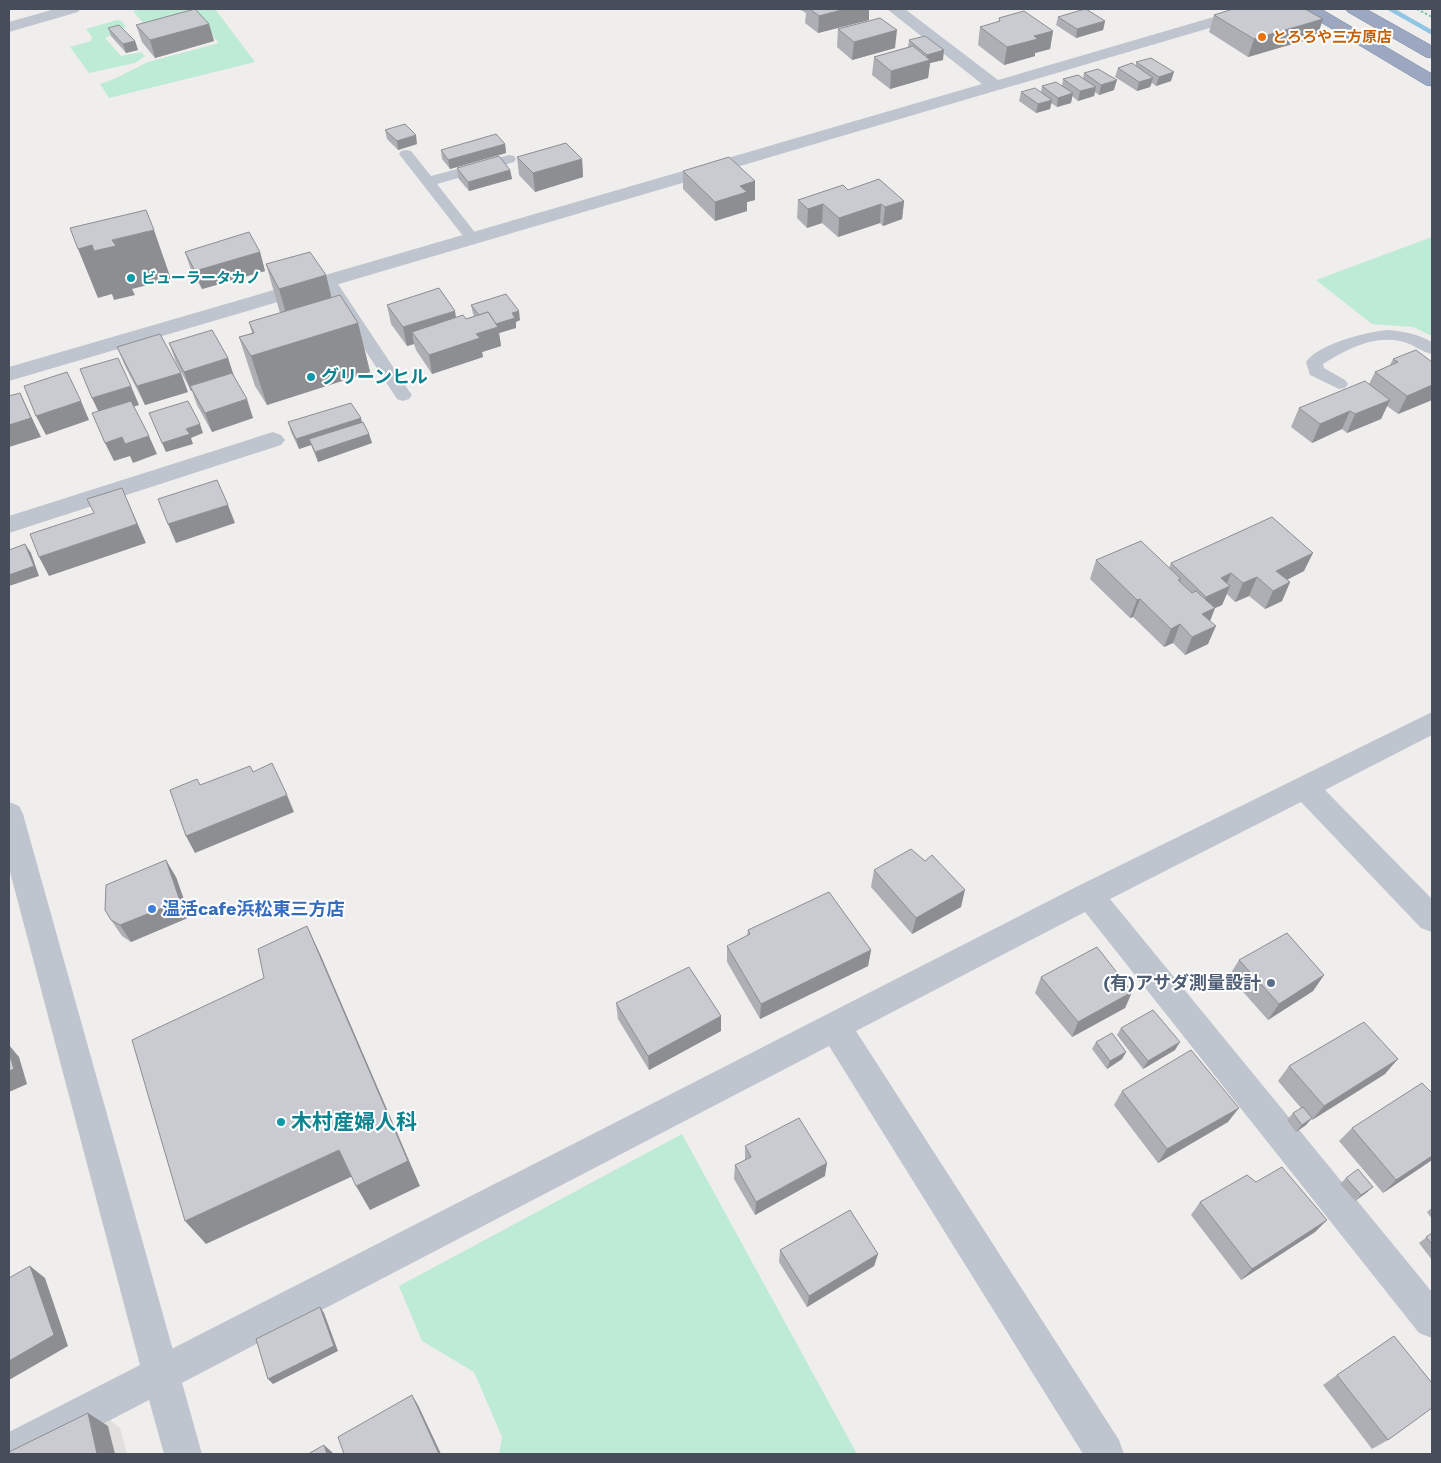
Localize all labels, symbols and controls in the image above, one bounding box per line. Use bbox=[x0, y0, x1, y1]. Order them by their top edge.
place label: とろろや三方原店 bbox=[1272, 28, 1392, 46]
marker: とろろや三方原店 bbox=[1256, 31, 1268, 43]
place label: ビューラータカノ bbox=[141, 269, 261, 287]
marker: ビューラータカノ bbox=[125, 272, 137, 284]
place label: グリーンヒル bbox=[321, 366, 428, 387]
marker: グリーンヒル bbox=[305, 371, 317, 383]
place label: 温活cafe浜松東三方店 bbox=[162, 898, 344, 919]
marker: 温活cafe浜松東三方店 bbox=[146, 903, 158, 915]
place label: (有)アサダ測量設計 bbox=[1103, 972, 1261, 993]
marker: (有)アサダ測量設計 bbox=[1265, 977, 1277, 989]
place label: 木村産婦人科 bbox=[291, 1109, 417, 1134]
marker: 木村産婦人科 bbox=[275, 1116, 287, 1128]

